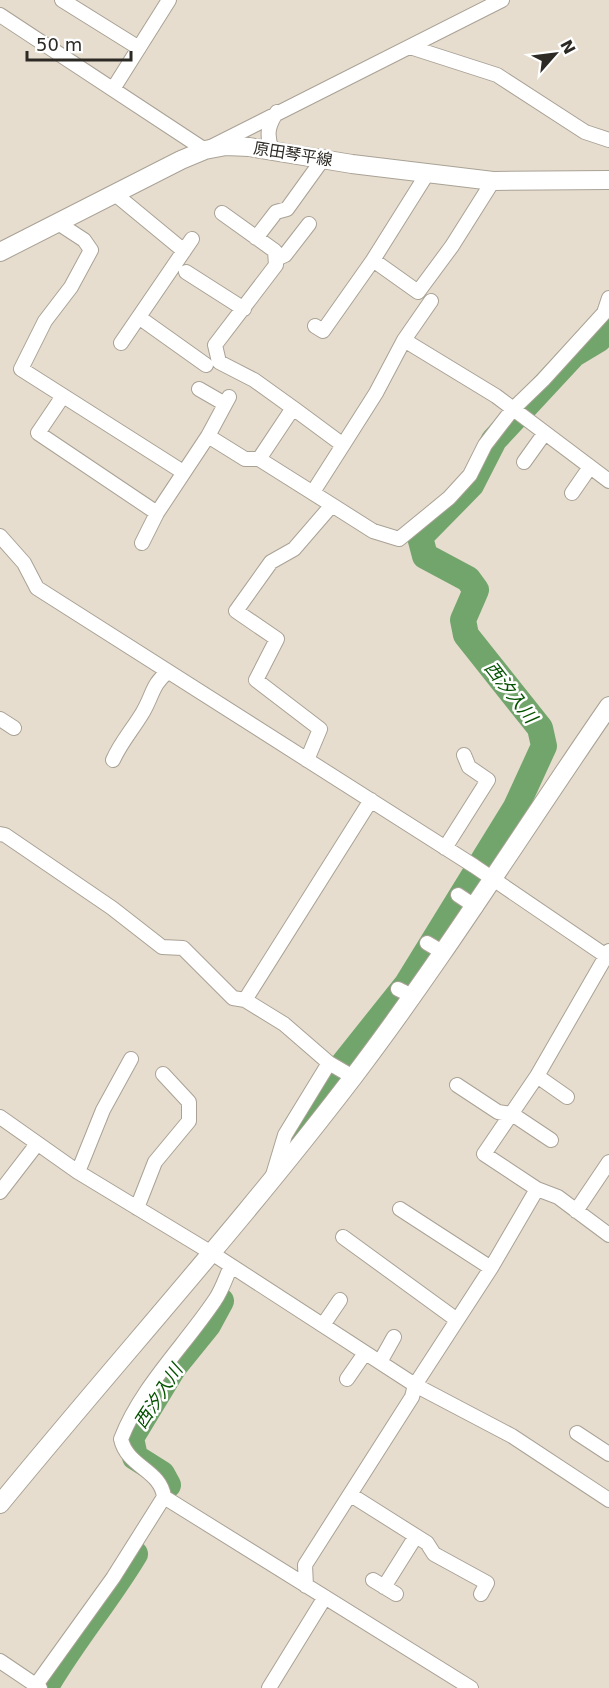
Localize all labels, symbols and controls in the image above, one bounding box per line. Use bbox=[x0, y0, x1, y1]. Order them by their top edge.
scale bar bbox=[27, 24, 130, 62]
north arrow bbox=[525, 24, 585, 84]
text: 50 m bbox=[36, 34, 82, 55]
text: N bbox=[556, 37, 579, 58]
street label: 原田琴平線 bbox=[252, 138, 334, 170]
water label: 西汐入川 bbox=[481, 657, 543, 728]
water label: 西汐入川 bbox=[130, 1358, 188, 1432]

